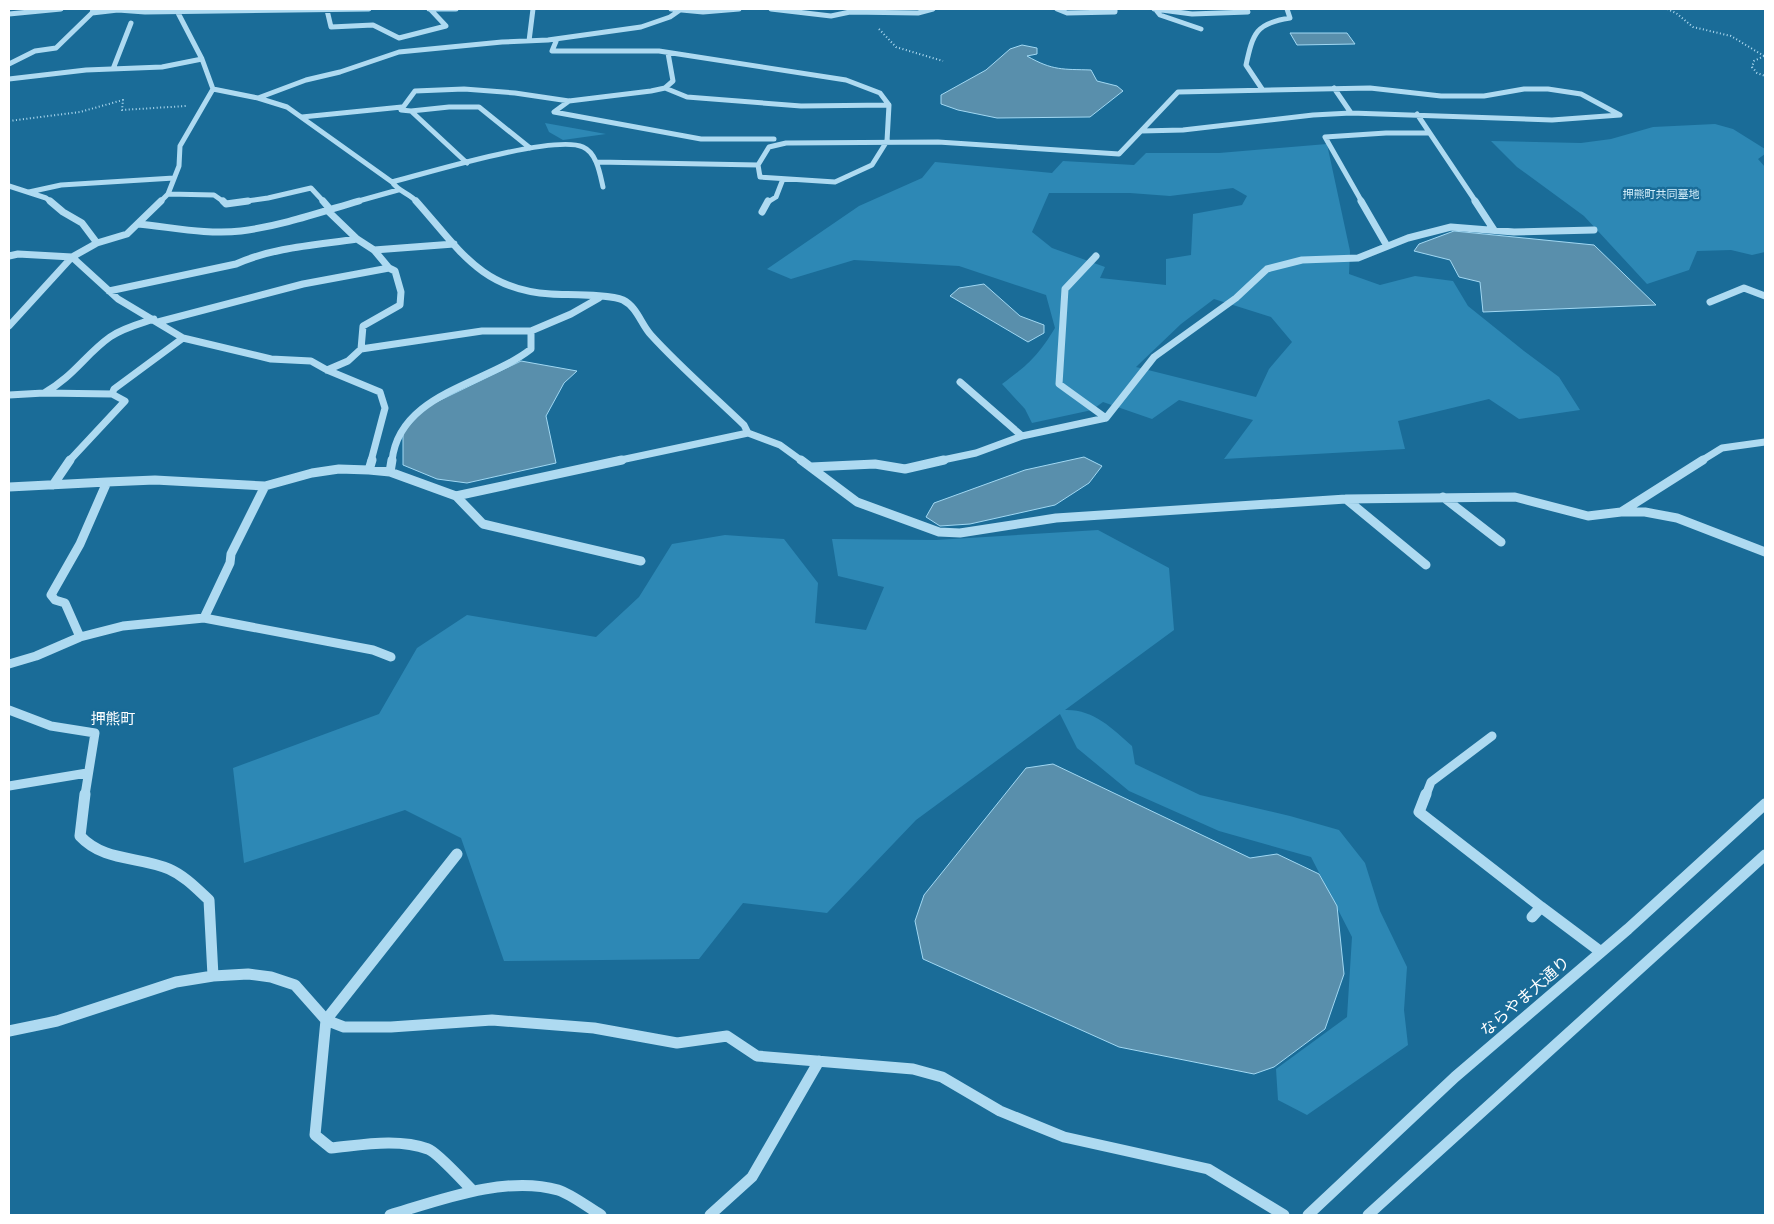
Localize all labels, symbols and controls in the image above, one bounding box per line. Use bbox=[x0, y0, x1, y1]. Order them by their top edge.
park label: 押熊町共同墓地 bbox=[1623, 188, 1700, 201]
district label: 押熊町 bbox=[90, 710, 136, 728]
street label: ならやま大通り bbox=[1476, 952, 1574, 1040]

